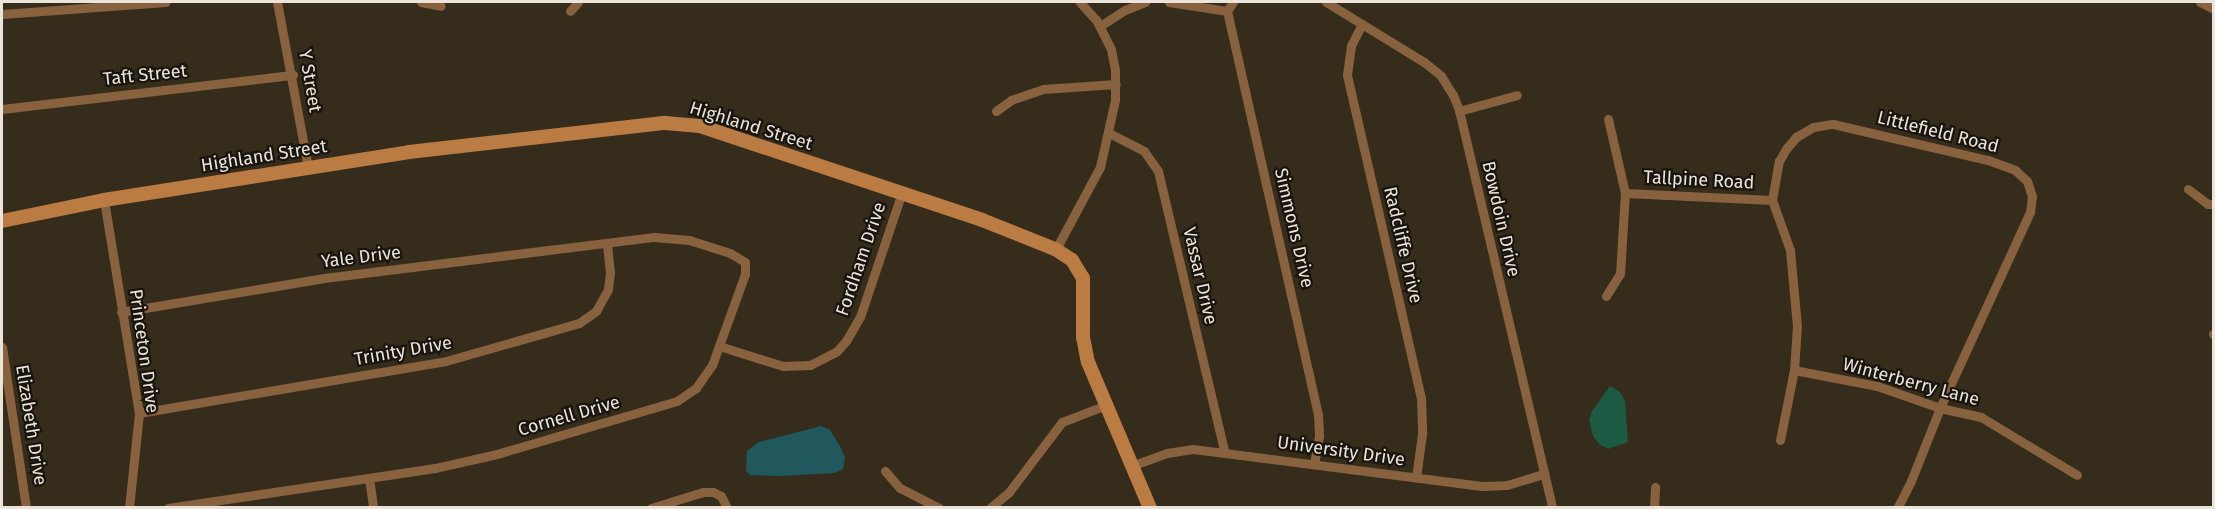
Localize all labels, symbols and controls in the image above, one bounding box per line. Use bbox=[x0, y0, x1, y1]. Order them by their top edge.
street label: Y Street bbox=[294, 48, 326, 114]
street label: Taft Street bbox=[102, 60, 188, 90]
street label: Highland Street bbox=[687, 97, 815, 155]
street label: Littlefield Road bbox=[1875, 106, 2001, 158]
street label: Highland Street bbox=[200, 135, 328, 177]
street label: Bowdoin Drive bbox=[1477, 159, 1525, 279]
street label: Simmons Drive bbox=[1270, 166, 1318, 290]
street label: Tallpine Road bbox=[1643, 166, 1755, 194]
street label: Radcliffe Drive bbox=[1379, 185, 1427, 305]
street label: Fordham Drive bbox=[831, 199, 891, 319]
street label: Vassar Drive bbox=[1178, 225, 1222, 327]
street label: Yale Drive bbox=[320, 241, 402, 273]
street label: Princeton Drive bbox=[125, 288, 163, 414]
street label: Trinity Drive bbox=[353, 332, 453, 370]
street label: Winterberry Lane bbox=[1840, 353, 1982, 411]
street label: Elizabeth Drive bbox=[11, 363, 51, 487]
street label: Cornell Drive bbox=[516, 391, 622, 441]
street label: University Drive bbox=[1276, 431, 1406, 471]

